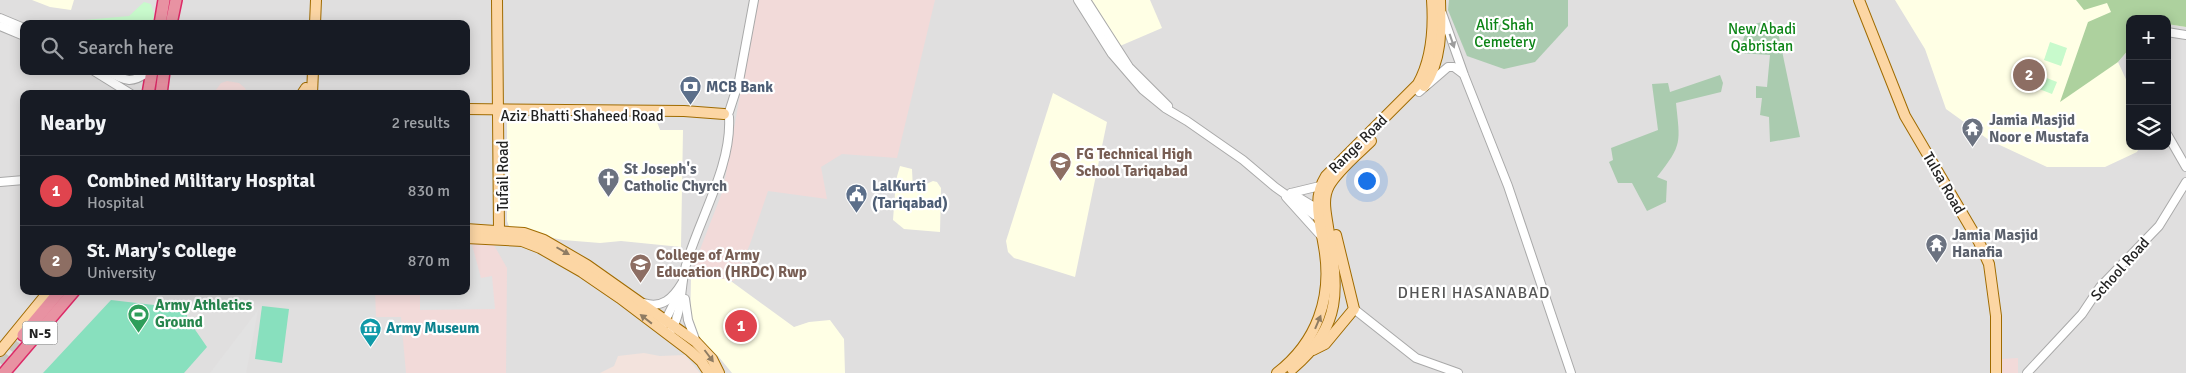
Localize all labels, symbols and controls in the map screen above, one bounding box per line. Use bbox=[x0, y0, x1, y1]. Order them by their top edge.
map controls bbox=[2126, 15, 2171, 150]
button: + bbox=[2126, 15, 2171, 60]
park label: Alif Shah Cemetery bbox=[1474, 16, 1536, 51]
search box bbox=[20, 20, 470, 75]
park label: New Abadi Qabristan bbox=[1728, 20, 1796, 55]
icon: search bbox=[38, 34, 66, 62]
one-way arrow bbox=[1448, 34, 1456, 49]
text: Search here bbox=[78, 36, 174, 60]
pin: 2 bbox=[2013, 56, 2045, 94]
button: − bbox=[2126, 60, 2171, 105]
bank icon: MCB Bank bbox=[678, 75, 702, 106]
place label: MCB Bank bbox=[706, 78, 773, 96]
button: layers bbox=[2126, 105, 2171, 150]
street label: Aziz Bhatti Shaheed Road bbox=[500, 107, 664, 125]
text: Nearby bbox=[40, 110, 106, 136]
street label: Range Road bbox=[1325, 111, 1391, 177]
place label: Jamia Masjid Noor e Mustafa bbox=[1989, 111, 2089, 146]
text: 2 results bbox=[391, 113, 450, 133]
temple icon: Jamia Masjid Noor e Mustafa bbox=[1961, 117, 1985, 148]
street label: Tufail Road bbox=[494, 141, 512, 211]
place label: FG Technical High School Tariqabad bbox=[1076, 145, 1193, 180]
street label: Tulsa Road bbox=[1919, 149, 1969, 217]
school or university icon: FG Technical High School Tariqabad bbox=[1048, 151, 1072, 182]
place label: St Joseph's Catholic Chyrch bbox=[624, 160, 727, 195]
church icon: St Joseph's Catholic Chyrch bbox=[596, 166, 620, 197]
your location bbox=[1354, 168, 1380, 194]
text: Combined Military Hospital bbox=[87, 169, 315, 193]
place label: LalKurti (Tariqabad) bbox=[872, 177, 948, 212]
text: 1 bbox=[52, 181, 60, 201]
text: 830 m bbox=[408, 181, 450, 201]
public building icon: LalKurti (Tariqabad) bbox=[844, 183, 868, 214]
text: Hospital bbox=[87, 193, 144, 213]
place label: Jamia Masjid Hanafia bbox=[1952, 226, 2038, 261]
temple icon: Jamia Masjid Hanafia bbox=[1924, 232, 1948, 263]
street label: School Road bbox=[2087, 234, 2153, 304]
text: St. Mary's College bbox=[87, 239, 236, 263]
place label: College of Army Education (HRDC) Rwp bbox=[656, 246, 807, 281]
one-way arrow bbox=[556, 247, 570, 256]
text: 2 bbox=[52, 251, 60, 271]
text: 870 m bbox=[408, 251, 450, 271]
school or university icon: College of Army Education (HRDC) Rwp bbox=[628, 252, 652, 283]
text: University bbox=[87, 263, 156, 283]
district label: DHERI HASANABAD bbox=[1398, 283, 1550, 303]
place label: Army Athletics Ground bbox=[155, 296, 252, 331]
sports icon: Army Athletics Ground bbox=[127, 302, 151, 333]
pin: 1 bbox=[725, 307, 757, 345]
one-way arrow bbox=[640, 313, 653, 324]
one-way arrow bbox=[1314, 315, 1322, 329]
museum icon: Army Museum bbox=[358, 316, 382, 347]
place label: Army Museum bbox=[386, 319, 479, 337]
road number: N-5 bbox=[22, 322, 58, 344]
one-way arrow bbox=[703, 349, 714, 362]

